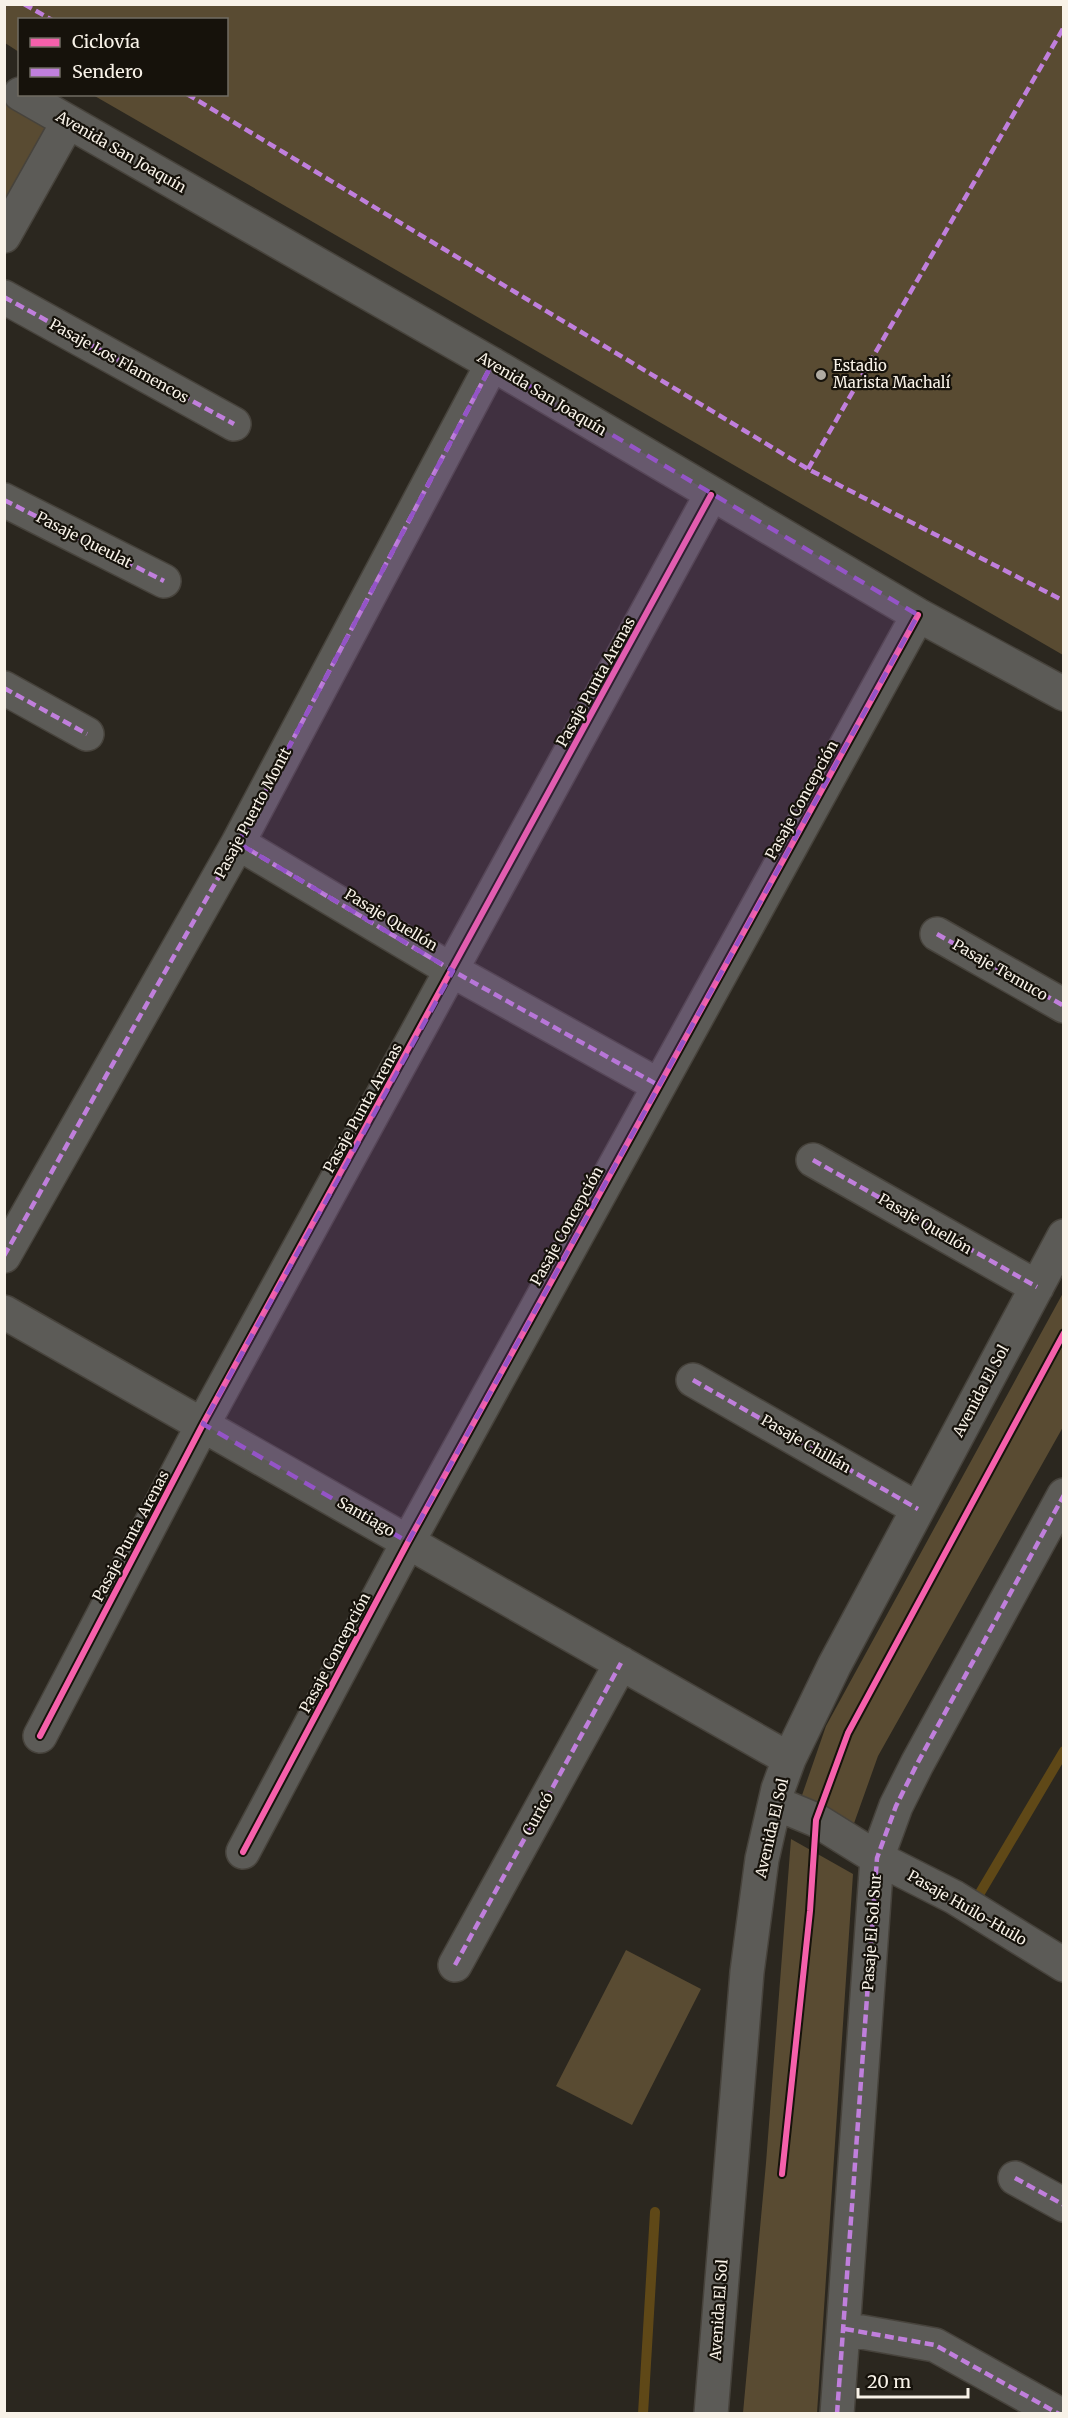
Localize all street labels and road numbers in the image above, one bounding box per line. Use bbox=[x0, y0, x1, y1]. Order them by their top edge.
street label: Avenida San Joaquín bbox=[52, 106, 190, 197]
street label: Pasaje Los Flamencos bbox=[46, 314, 192, 407]
street label: Avenida San Joaquín bbox=[473, 347, 610, 440]
street label: Pasaje Queulat bbox=[33, 507, 135, 572]
street label: Pasaje Punta Arenas bbox=[552, 614, 639, 750]
street label: Pasaje Concepción bbox=[761, 737, 842, 863]
street label: Pasaje Puerto Montt bbox=[210, 744, 295, 881]
street label: Pasaje Quellón bbox=[341, 884, 441, 955]
street label: Pasaje Temuco bbox=[949, 935, 1051, 1005]
street label: Pasaje Punta Arenas bbox=[319, 1040, 406, 1176]
street label: Pasaje Concepción bbox=[526, 1163, 607, 1289]
street label: Pasaje Quellón bbox=[875, 1189, 976, 1258]
street label: Avenida El Sol bbox=[948, 1341, 1013, 1441]
street label: Pasaje Chillán bbox=[758, 1410, 855, 1477]
street label: Pasaje Punta Arenas bbox=[88, 1467, 173, 1604]
street label: Santiago bbox=[334, 1492, 399, 1541]
street label: Pasaje Concepción bbox=[295, 1589, 374, 1716]
street label: Avenida El Sol bbox=[751, 1776, 792, 1881]
street label: Curicó bbox=[518, 1789, 557, 1839]
street label: Pasaje Huilo-Huilo bbox=[904, 1866, 1030, 1950]
street label: Pasaje El Sol Sur bbox=[858, 1872, 885, 1991]
street label: Avenida El Sol bbox=[705, 2258, 732, 2362]

